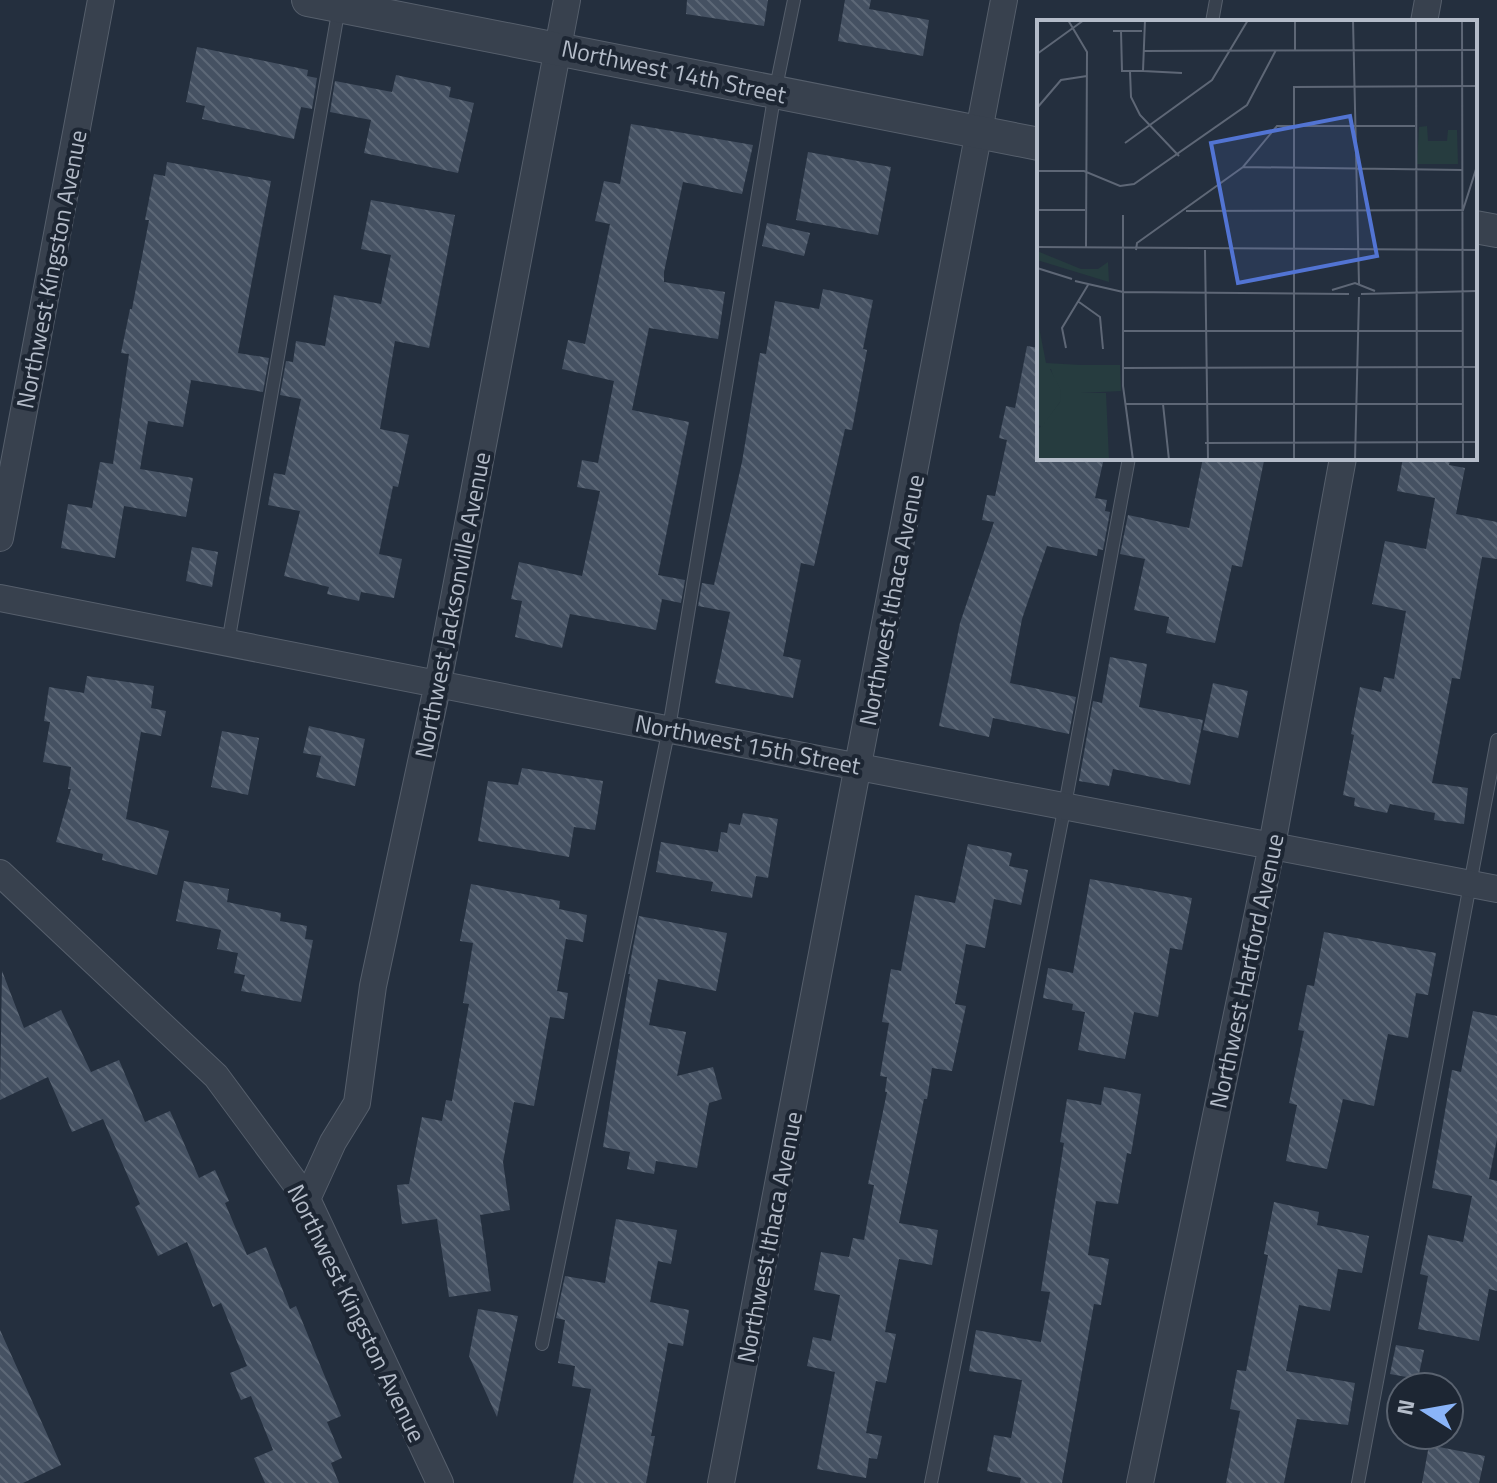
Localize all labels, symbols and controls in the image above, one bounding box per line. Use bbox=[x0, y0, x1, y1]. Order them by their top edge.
inset map bbox=[1037, 20, 1477, 460]
street label: Northwest 14th Street bbox=[558, 30, 790, 113]
street label: Northwest Kingston Avenue bbox=[6, 127, 96, 411]
street label: Northwest Jacksonville Avenue bbox=[405, 449, 499, 761]
street label: Northwest Ithaca Avenue bbox=[849, 471, 933, 729]
street label: Northwest 15th Street bbox=[632, 705, 864, 784]
street label: Northwest Hartford Avenue bbox=[1199, 830, 1293, 1112]
street label: Northwest Ithaca Avenue bbox=[727, 1108, 811, 1366]
street label: Northwest Kingston Avenue bbox=[279, 1178, 435, 1448]
north arrow bbox=[1385, 1371, 1465, 1451]
text: N bbox=[1387, 1396, 1424, 1418]

